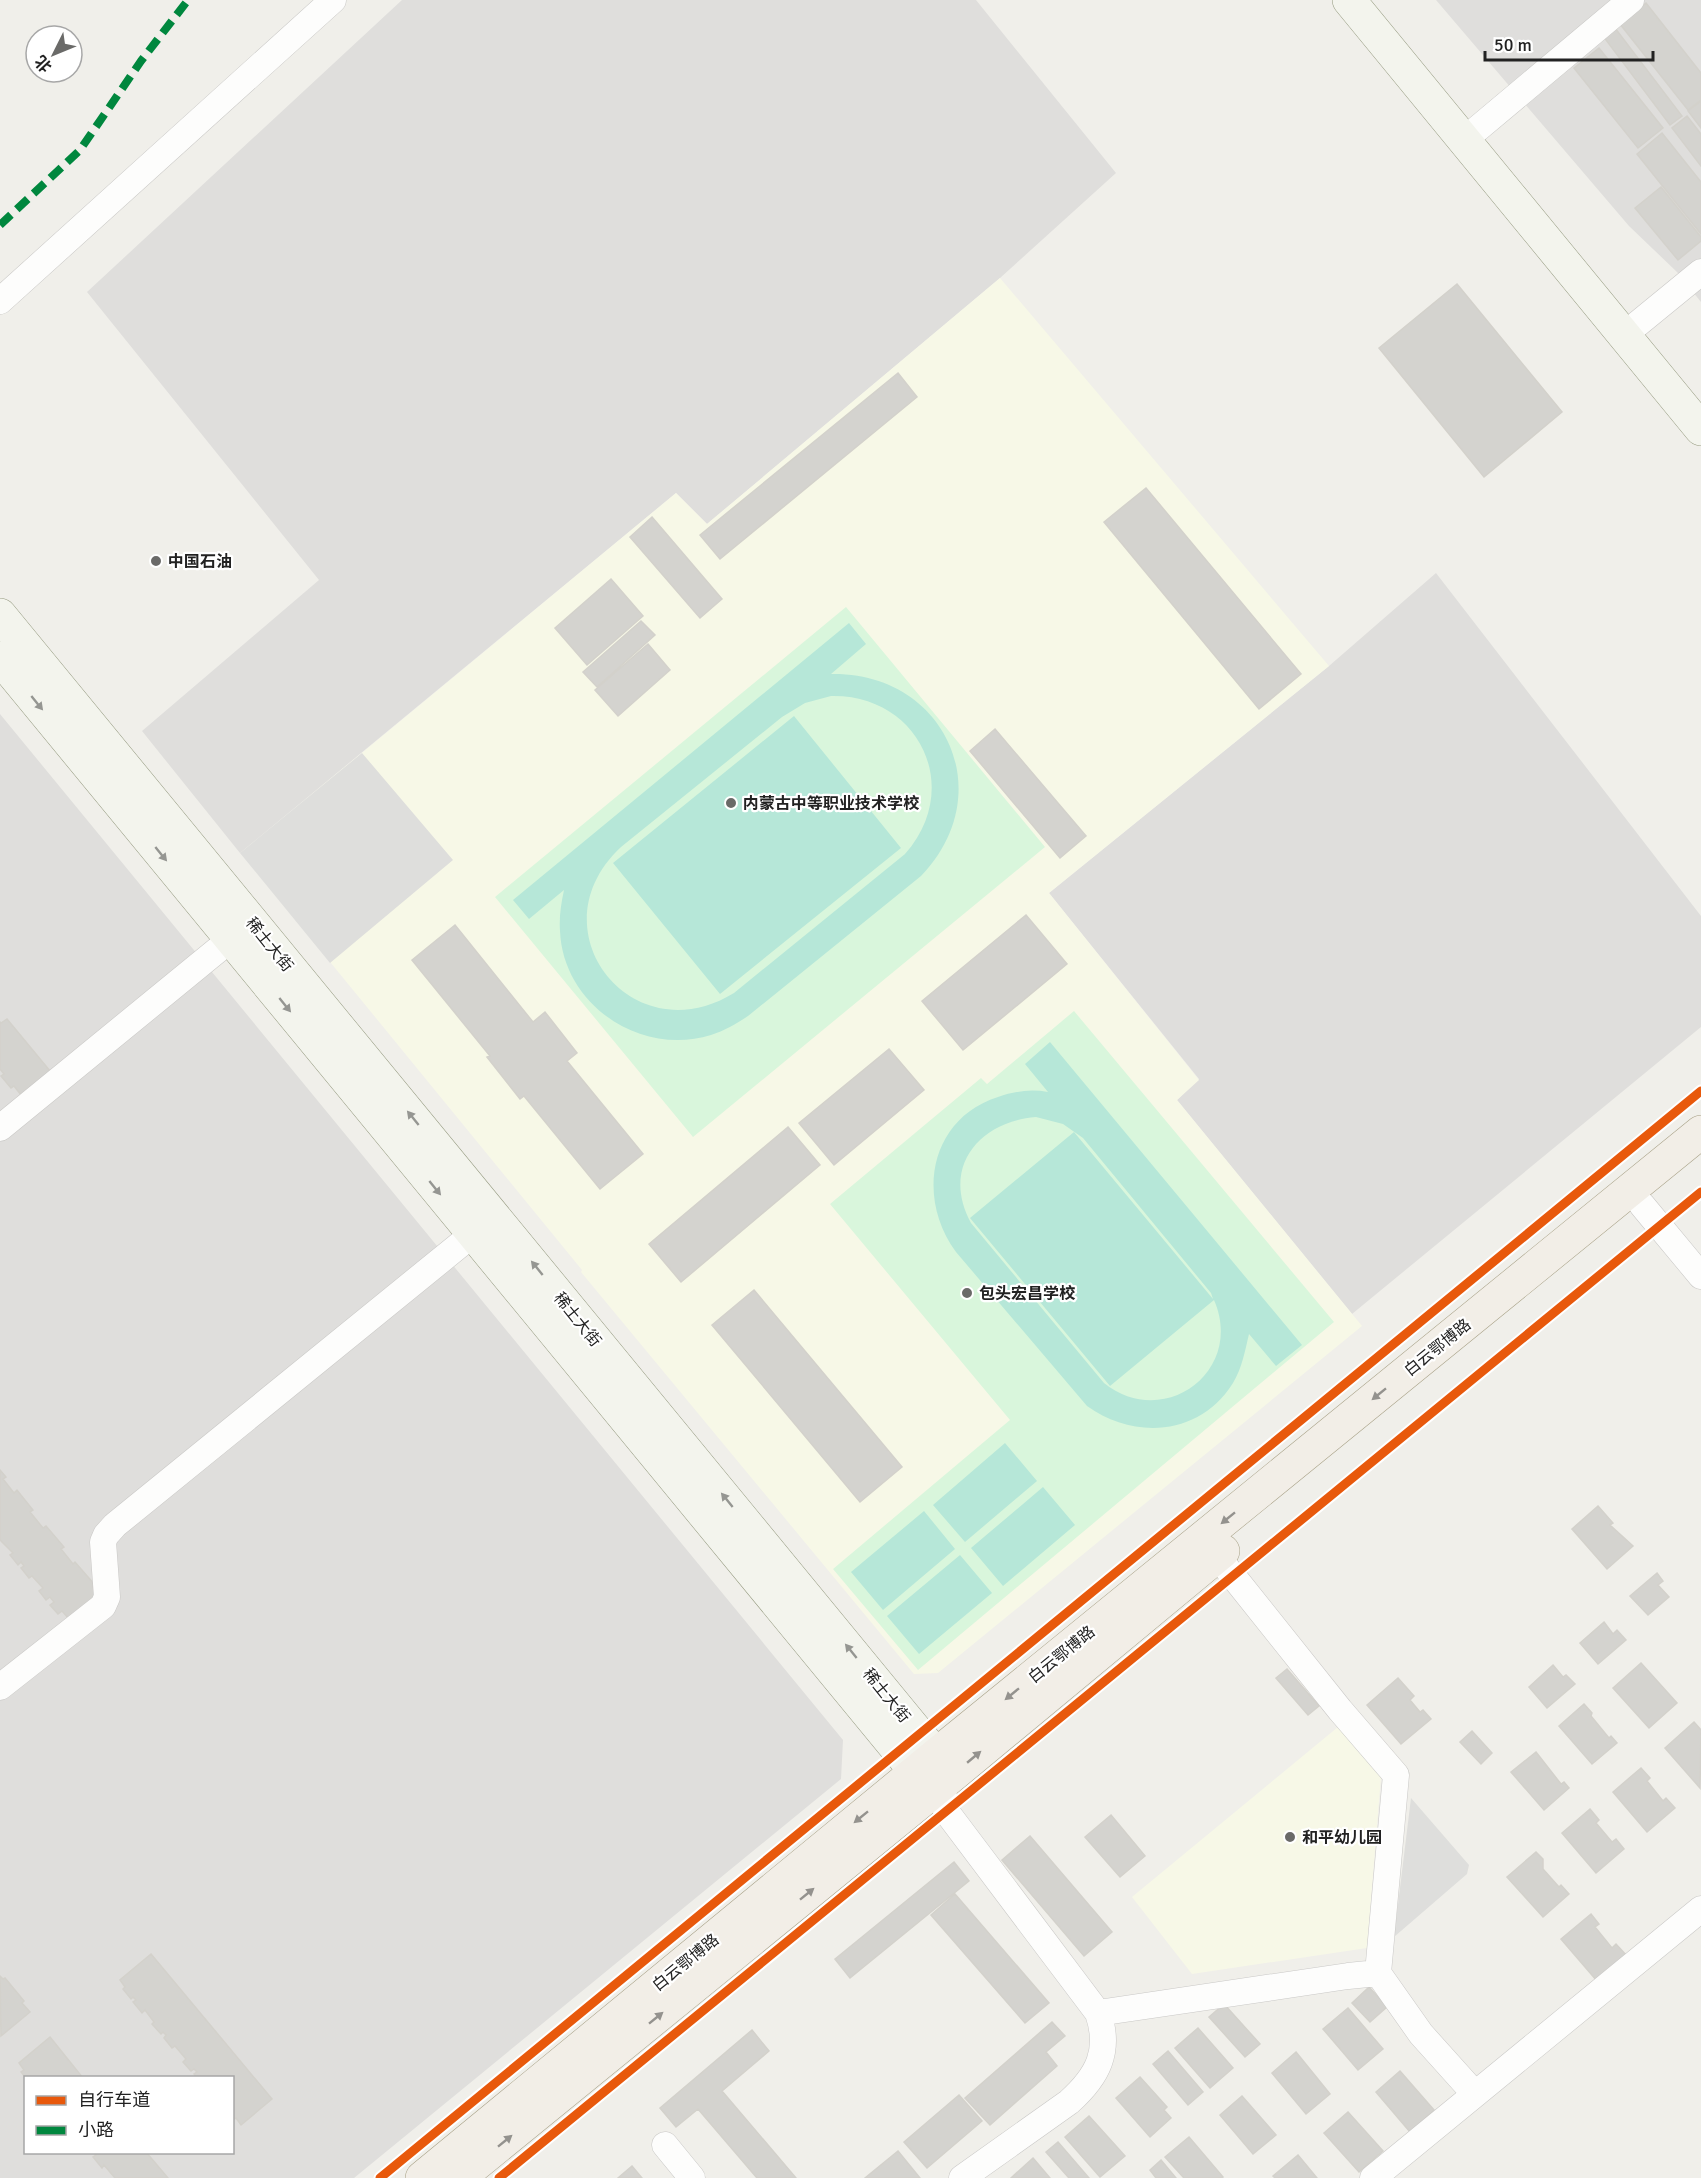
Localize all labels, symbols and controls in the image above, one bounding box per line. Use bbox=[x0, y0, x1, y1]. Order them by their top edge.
north arrow bbox=[24, 24, 84, 84]
scale bar bbox=[1485, 24, 1653, 62]
text: 50 m bbox=[1494, 34, 1532, 56]
text: 北 bbox=[31, 51, 57, 76]
place label: 中国石油 bbox=[168, 552, 232, 572]
marker: 中国石油 bbox=[149, 554, 163, 568]
one-way arrow bbox=[30, 695, 43, 710]
place label: 内蒙古中等职业技术学校 bbox=[743, 794, 920, 814]
marker: 内蒙古中等职业技术学校 bbox=[724, 796, 738, 810]
one-way arrow bbox=[154, 846, 167, 861]
street label: 稀土大街 bbox=[241, 913, 297, 976]
one-way arrow bbox=[278, 997, 290, 1012]
one-way arrow bbox=[407, 1110, 420, 1125]
one-way arrow bbox=[428, 1180, 441, 1195]
one-way arrow bbox=[530, 1260, 543, 1276]
place label: 包头宏昌学校 bbox=[979, 1284, 1076, 1304]
marker: 包头宏昌学校 bbox=[960, 1286, 974, 1300]
street label: 稀土大街 bbox=[549, 1288, 605, 1351]
street label: 白云鄂博路 bbox=[1400, 1315, 1475, 1381]
one-way arrow bbox=[1371, 1388, 1387, 1401]
one-way arrow bbox=[721, 1493, 734, 1508]
one-way arrow bbox=[1220, 1511, 1236, 1524]
street label: 白云鄂博路 bbox=[1024, 1622, 1099, 1688]
one-way arrow bbox=[845, 1644, 858, 1659]
street label: 稀土大街 bbox=[858, 1664, 914, 1727]
one-way arrow bbox=[1004, 1687, 1019, 1699]
one-way arrow bbox=[966, 1751, 981, 1764]
one-way arrow bbox=[853, 1811, 869, 1824]
place label: 和平幼儿园 bbox=[1302, 1828, 1382, 1848]
marker: 和平幼儿园 bbox=[1283, 1830, 1297, 1844]
one-way arrow bbox=[799, 1888, 815, 1901]
street label: 白云鄂博路 bbox=[648, 1930, 723, 1996]
one-way arrow bbox=[648, 2011, 664, 2024]
legend bbox=[24, 2076, 234, 2154]
text: 自行车道 bbox=[78, 2089, 150, 2111]
text: 小路 bbox=[78, 2119, 114, 2141]
one-way arrow bbox=[497, 2135, 512, 2148]

